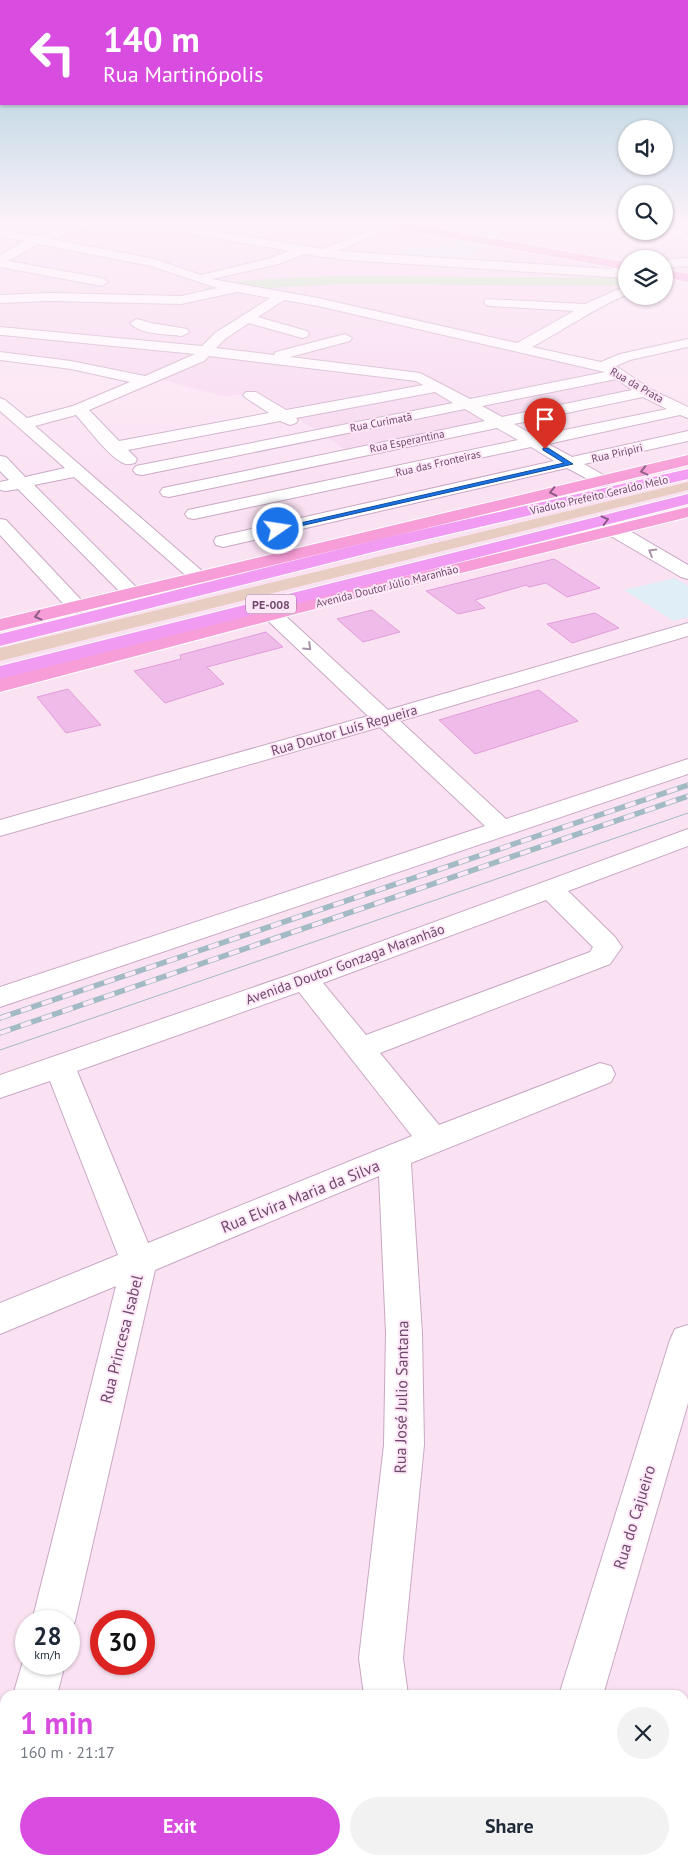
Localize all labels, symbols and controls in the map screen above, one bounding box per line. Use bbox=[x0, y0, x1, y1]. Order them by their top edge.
text: 140 m bbox=[103, 16, 200, 62]
icon: left bbox=[20, 20, 85, 85]
text: Rua Martinópolis bbox=[103, 60, 263, 88]
map controls bbox=[618, 120, 673, 305]
button: sound bbox=[618, 120, 673, 175]
button: search bbox=[618, 185, 673, 240]
button: layers bbox=[618, 250, 673, 305]
street label: Rua da Prata bbox=[608, 364, 666, 406]
pin bbox=[524, 398, 566, 449]
icon: arrive bbox=[531, 405, 559, 433]
street label: Rua Curimatã bbox=[349, 409, 413, 435]
street label: Rua Esperantina bbox=[368, 426, 446, 456]
street label: Rua Piripiri bbox=[590, 440, 644, 466]
street label: Rua das Fronteiras bbox=[394, 446, 482, 480]
one-way arrow bbox=[640, 465, 649, 476]
street label: Viaduto Prefeito Geraldo Melo bbox=[528, 472, 669, 518]
one-way arrow bbox=[549, 486, 558, 497]
position arrow bbox=[251, 502, 303, 554]
one-way arrow bbox=[601, 515, 609, 525]
one-way arrow bbox=[648, 548, 657, 558]
street label: Avenida Doutor Júlio Maranhão bbox=[314, 562, 460, 610]
road number: PE-008 bbox=[246, 594, 296, 614]
one-way arrow bbox=[34, 610, 43, 621]
one-way arrow bbox=[302, 641, 311, 650]
street label: Rua Doutor Luís Regueira bbox=[269, 700, 419, 760]
street label: Avenida Doutor Gonzaga Maranhão bbox=[243, 920, 447, 1008]
street label: Rua Elvira Maria da Silva bbox=[218, 1155, 382, 1237]
street label: Rua Princesa Isabel bbox=[95, 1272, 147, 1405]
street label: Rua José Julio Santana bbox=[390, 1320, 412, 1474]
street label: Rua do Cajueiro bbox=[609, 1463, 659, 1571]
speed limit sign: 30 bbox=[90, 1610, 155, 1675]
text: 28 bbox=[33, 1620, 62, 1652]
text: km/h bbox=[34, 1647, 61, 1662]
text: 1 min bbox=[20, 1703, 93, 1742]
button: close bbox=[617, 1707, 669, 1759]
text: 160 m · 21:17 bbox=[20, 1742, 115, 1762]
button: Exit bbox=[20, 1797, 340, 1855]
button: Share bbox=[350, 1797, 669, 1855]

